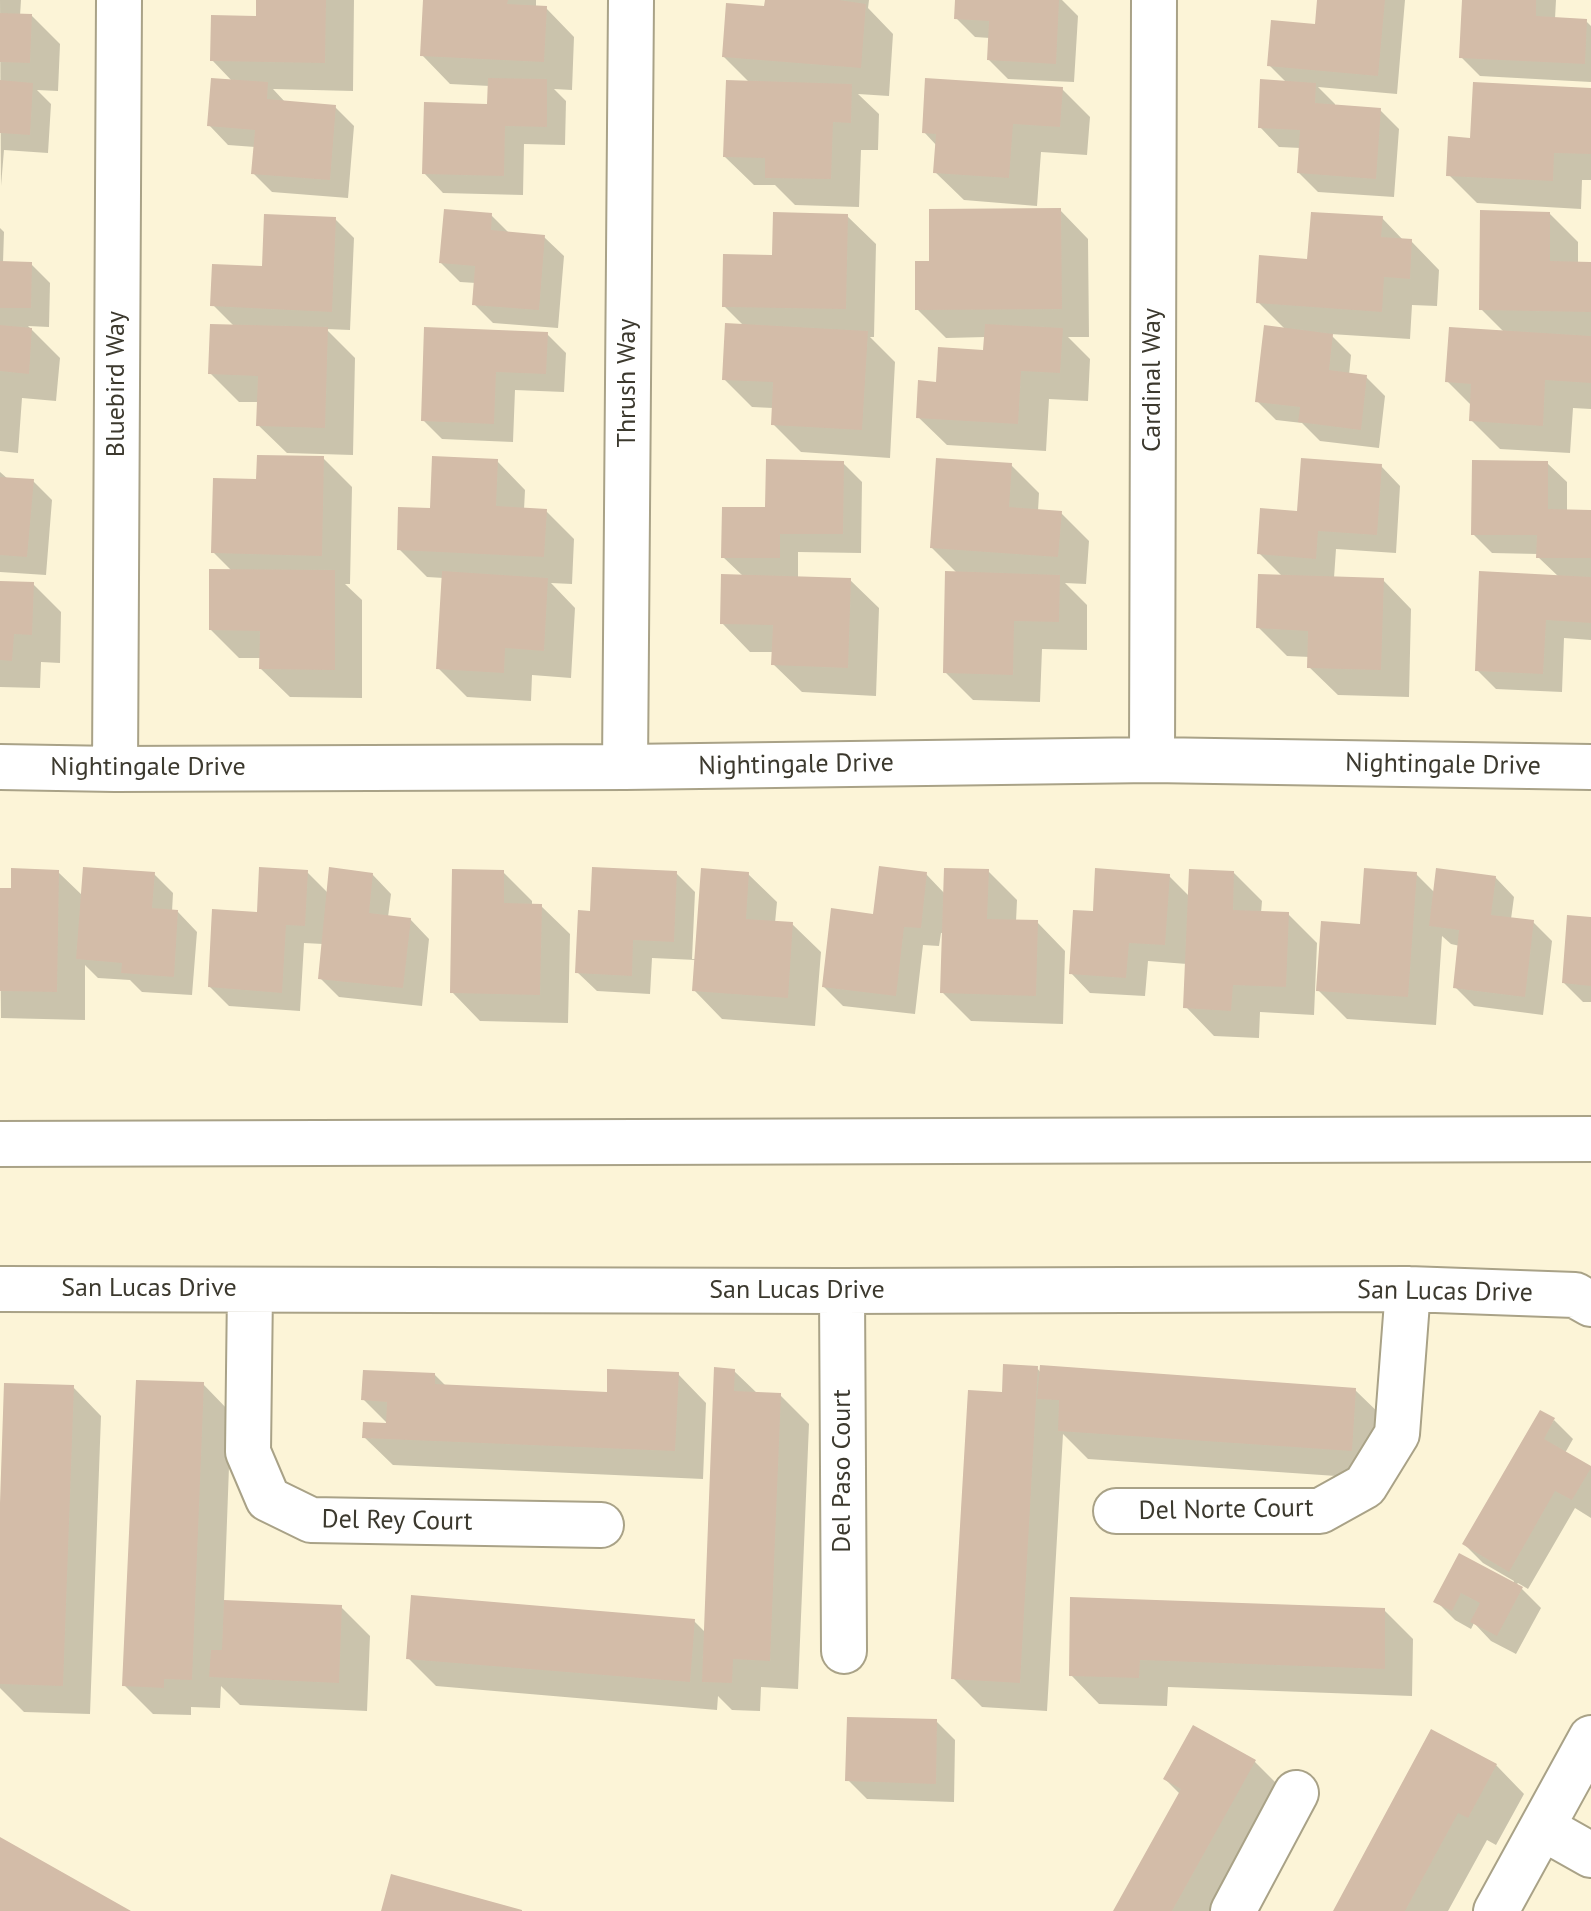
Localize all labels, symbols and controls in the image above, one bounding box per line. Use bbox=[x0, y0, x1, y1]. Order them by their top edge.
street label: Cardinal Way bbox=[1137, 308, 1169, 452]
street label: Bluebird Way bbox=[101, 311, 133, 457]
street label: Thrush Way bbox=[612, 318, 644, 448]
street label: Nightingale Drive bbox=[698, 748, 894, 782]
street label: Nightingale Drive bbox=[1345, 748, 1541, 782]
street label: Nightingale Drive bbox=[50, 752, 246, 784]
street label: San Lucas Drive bbox=[61, 1273, 237, 1305]
street label: San Lucas Drive bbox=[709, 1275, 885, 1307]
street label: San Lucas Drive bbox=[1357, 1275, 1533, 1309]
street label: Del Paso Court bbox=[827, 1389, 859, 1553]
street label: Del Norte Court bbox=[1138, 1493, 1314, 1527]
street label: Del Rey Court bbox=[321, 1504, 473, 1538]

